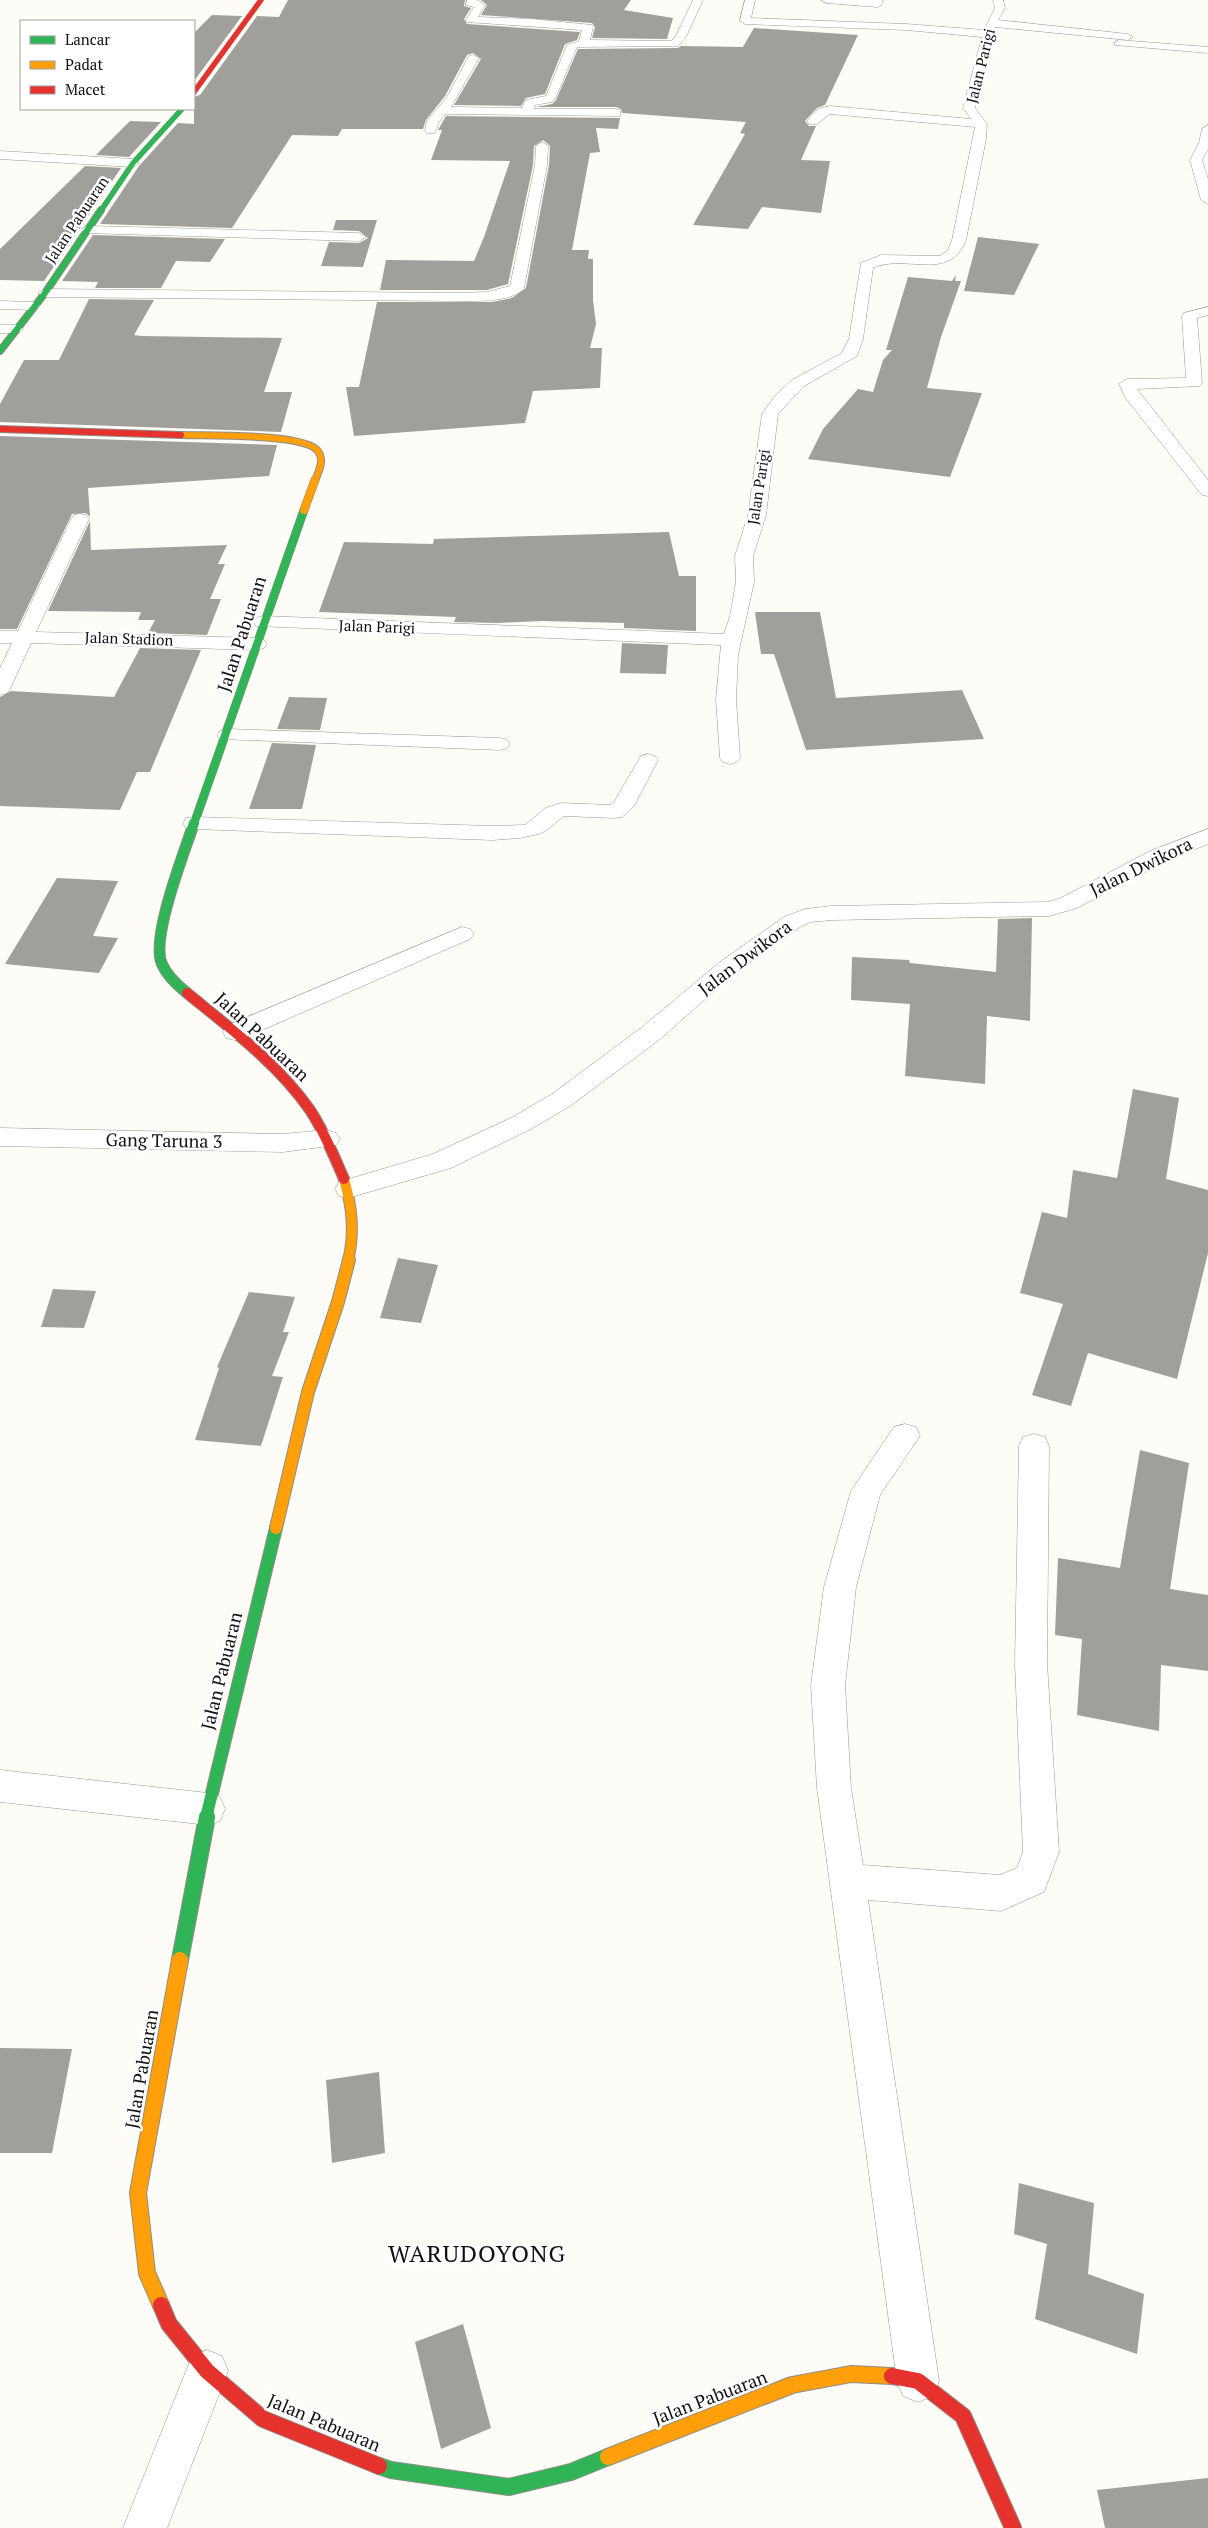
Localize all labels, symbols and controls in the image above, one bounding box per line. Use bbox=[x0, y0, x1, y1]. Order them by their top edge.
legend bbox=[20, 20, 195, 110]
street label: Jalan Parigi bbox=[961, 26, 999, 105]
text: Lancar bbox=[65, 29, 110, 49]
text: Padat bbox=[65, 54, 103, 74]
text: Macet bbox=[65, 79, 106, 99]
street label: Jalan Pabuaran bbox=[40, 172, 113, 267]
street label: Jalan Parigi bbox=[742, 447, 774, 526]
street label: Jalan Pabuaran bbox=[211, 572, 271, 695]
street label: Jalan Parigi bbox=[338, 615, 416, 637]
street label: Jalan Stadion bbox=[84, 626, 174, 650]
street label: Jalan Dwikora bbox=[1085, 831, 1196, 901]
street label: Jalan Dwikora bbox=[693, 914, 796, 1000]
street label: Jalan Pabuaran bbox=[210, 986, 315, 1086]
street label: Gang Taruna 3 bbox=[105, 1127, 223, 1153]
street label: Jalan Pabuaran bbox=[195, 1609, 247, 1732]
street label: Jalan Pabuaran bbox=[119, 2007, 163, 2130]
district label: WARUDOYONG bbox=[388, 2237, 566, 2269]
street label: Jalan Pabuaran bbox=[649, 2364, 770, 2430]
street label: Jalan Pabuaran bbox=[264, 2387, 385, 2457]

